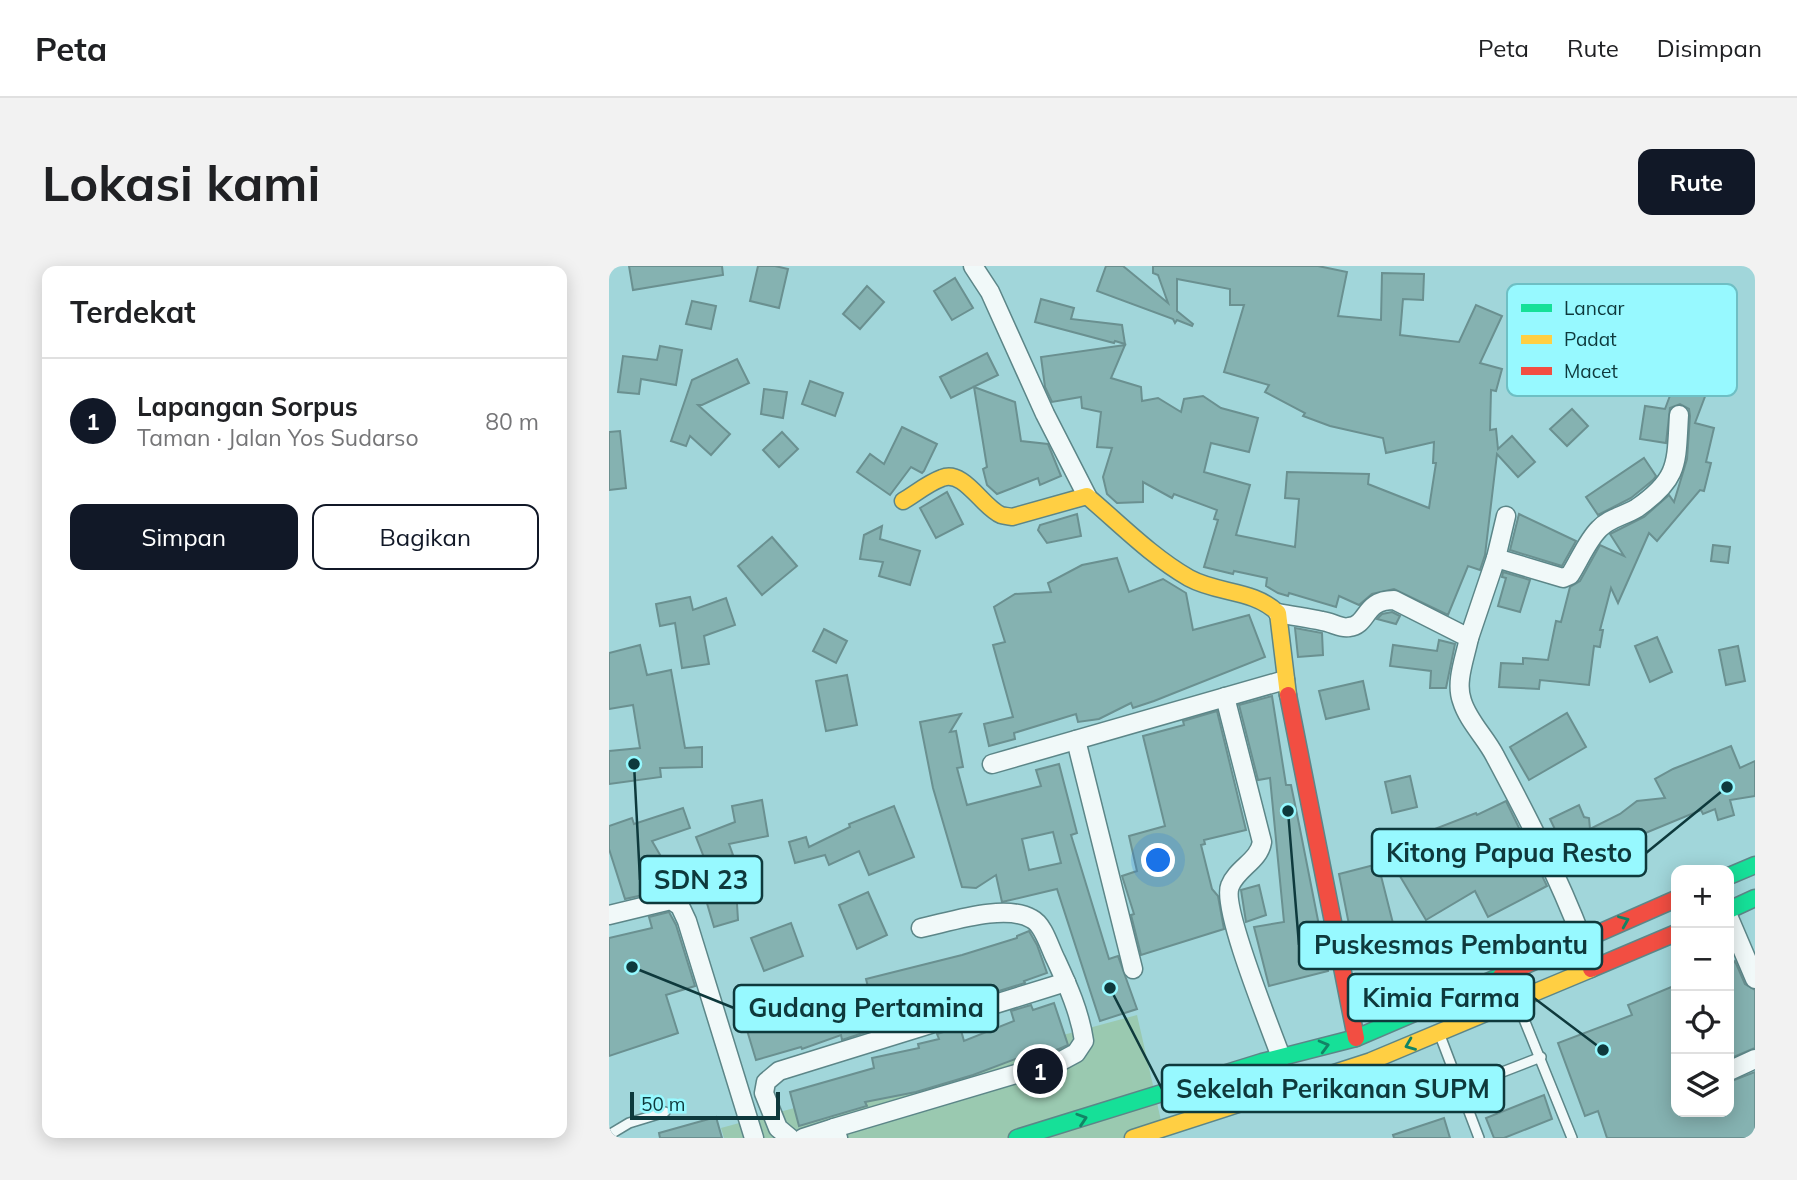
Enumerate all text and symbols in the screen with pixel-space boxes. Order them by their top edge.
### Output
text: Peta [35,28,107,69]
text: Peta [1478,33,1529,63]
text: Rute [1567,33,1619,63]
text: Disimpan [1657,33,1762,63]
button: Rute [1638,149,1755,215]
text: Lokasi kami [42,152,320,213]
legend [1507,284,1737,396]
text: Terdekat [70,293,196,331]
text: Lancar [1564,296,1625,320]
text: Padat [1564,327,1617,351]
text: Macet [1564,359,1618,383]
text: Lapangan Sorpus [137,390,358,423]
text: 1 [86,407,100,436]
text: 80 m [485,407,539,436]
text: Taman · Jalan Yos Sudarso [137,423,419,452]
button: Simpan [70,504,298,570]
button: Bagikan [312,504,539,570]
callout: Kitong Papua Resto [1372,829,1646,876]
text: Kitong Papua Resto [1386,836,1632,869]
your location [1141,843,1175,877]
callout: SDN 23 [640,856,762,903]
text: SDN 23 [654,863,748,896]
map controls [1671,865,1734,1117]
button: + [1671,865,1734,928]
one-way arrow [1616,915,1629,929]
callout: Puskesmas Pembantu [1299,922,1602,969]
text: Puskesmas Pembantu [1314,928,1588,961]
button: − [1671,928,1734,991]
callout: Kimia Farma [1348,974,1534,1021]
text: Kimia Farma [1362,981,1520,1014]
callout: Gudang Pertamina [734,985,998,1032]
text: Gudang Pertamina [748,991,984,1024]
button: locate [1671,991,1734,1054]
one-way arrow [1405,1036,1417,1050]
one-way arrow [1318,1040,1330,1054]
pin: 1 [1017,1045,1063,1097]
button: layers [1671,1054,1734,1117]
callout: Sekelah Perikanan SUPM [1162,1065,1504,1112]
text: Sekelah Perikanan SUPM [1176,1072,1490,1105]
scale bar [630,1089,781,1121]
text: 50 m [641,1092,685,1116]
one-way arrow [1076,1113,1088,1127]

